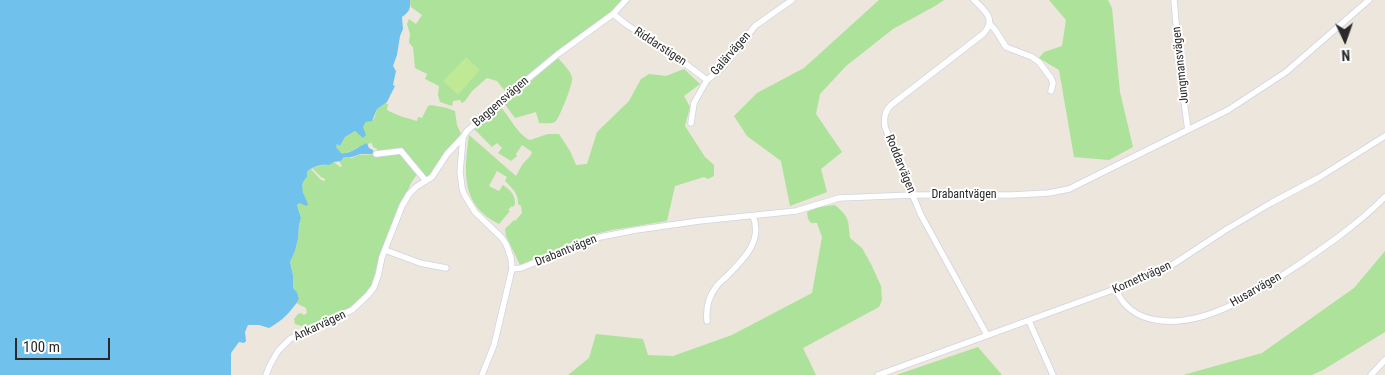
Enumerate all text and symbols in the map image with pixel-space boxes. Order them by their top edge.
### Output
north arrow [1320,15,1370,65]
street label: Riddarstigen [631,25,689,69]
street label: Jungmansvägen [1170,26,1192,104]
street label: Galärvägen [708,29,754,79]
text: N [1341,47,1350,63]
street label: Baggensvägen [470,74,532,130]
street label: Roddarvägen [882,133,918,195]
street label: Drabantvägen [931,188,997,202]
street label: Drabantvägen [533,232,599,270]
street label: Kornettvägen [1110,259,1174,297]
street label: Husarvägen [1228,270,1284,310]
street label: Ankarvägen [292,308,348,344]
scale bar [18,328,112,360]
text: 100 m [23,338,60,356]

